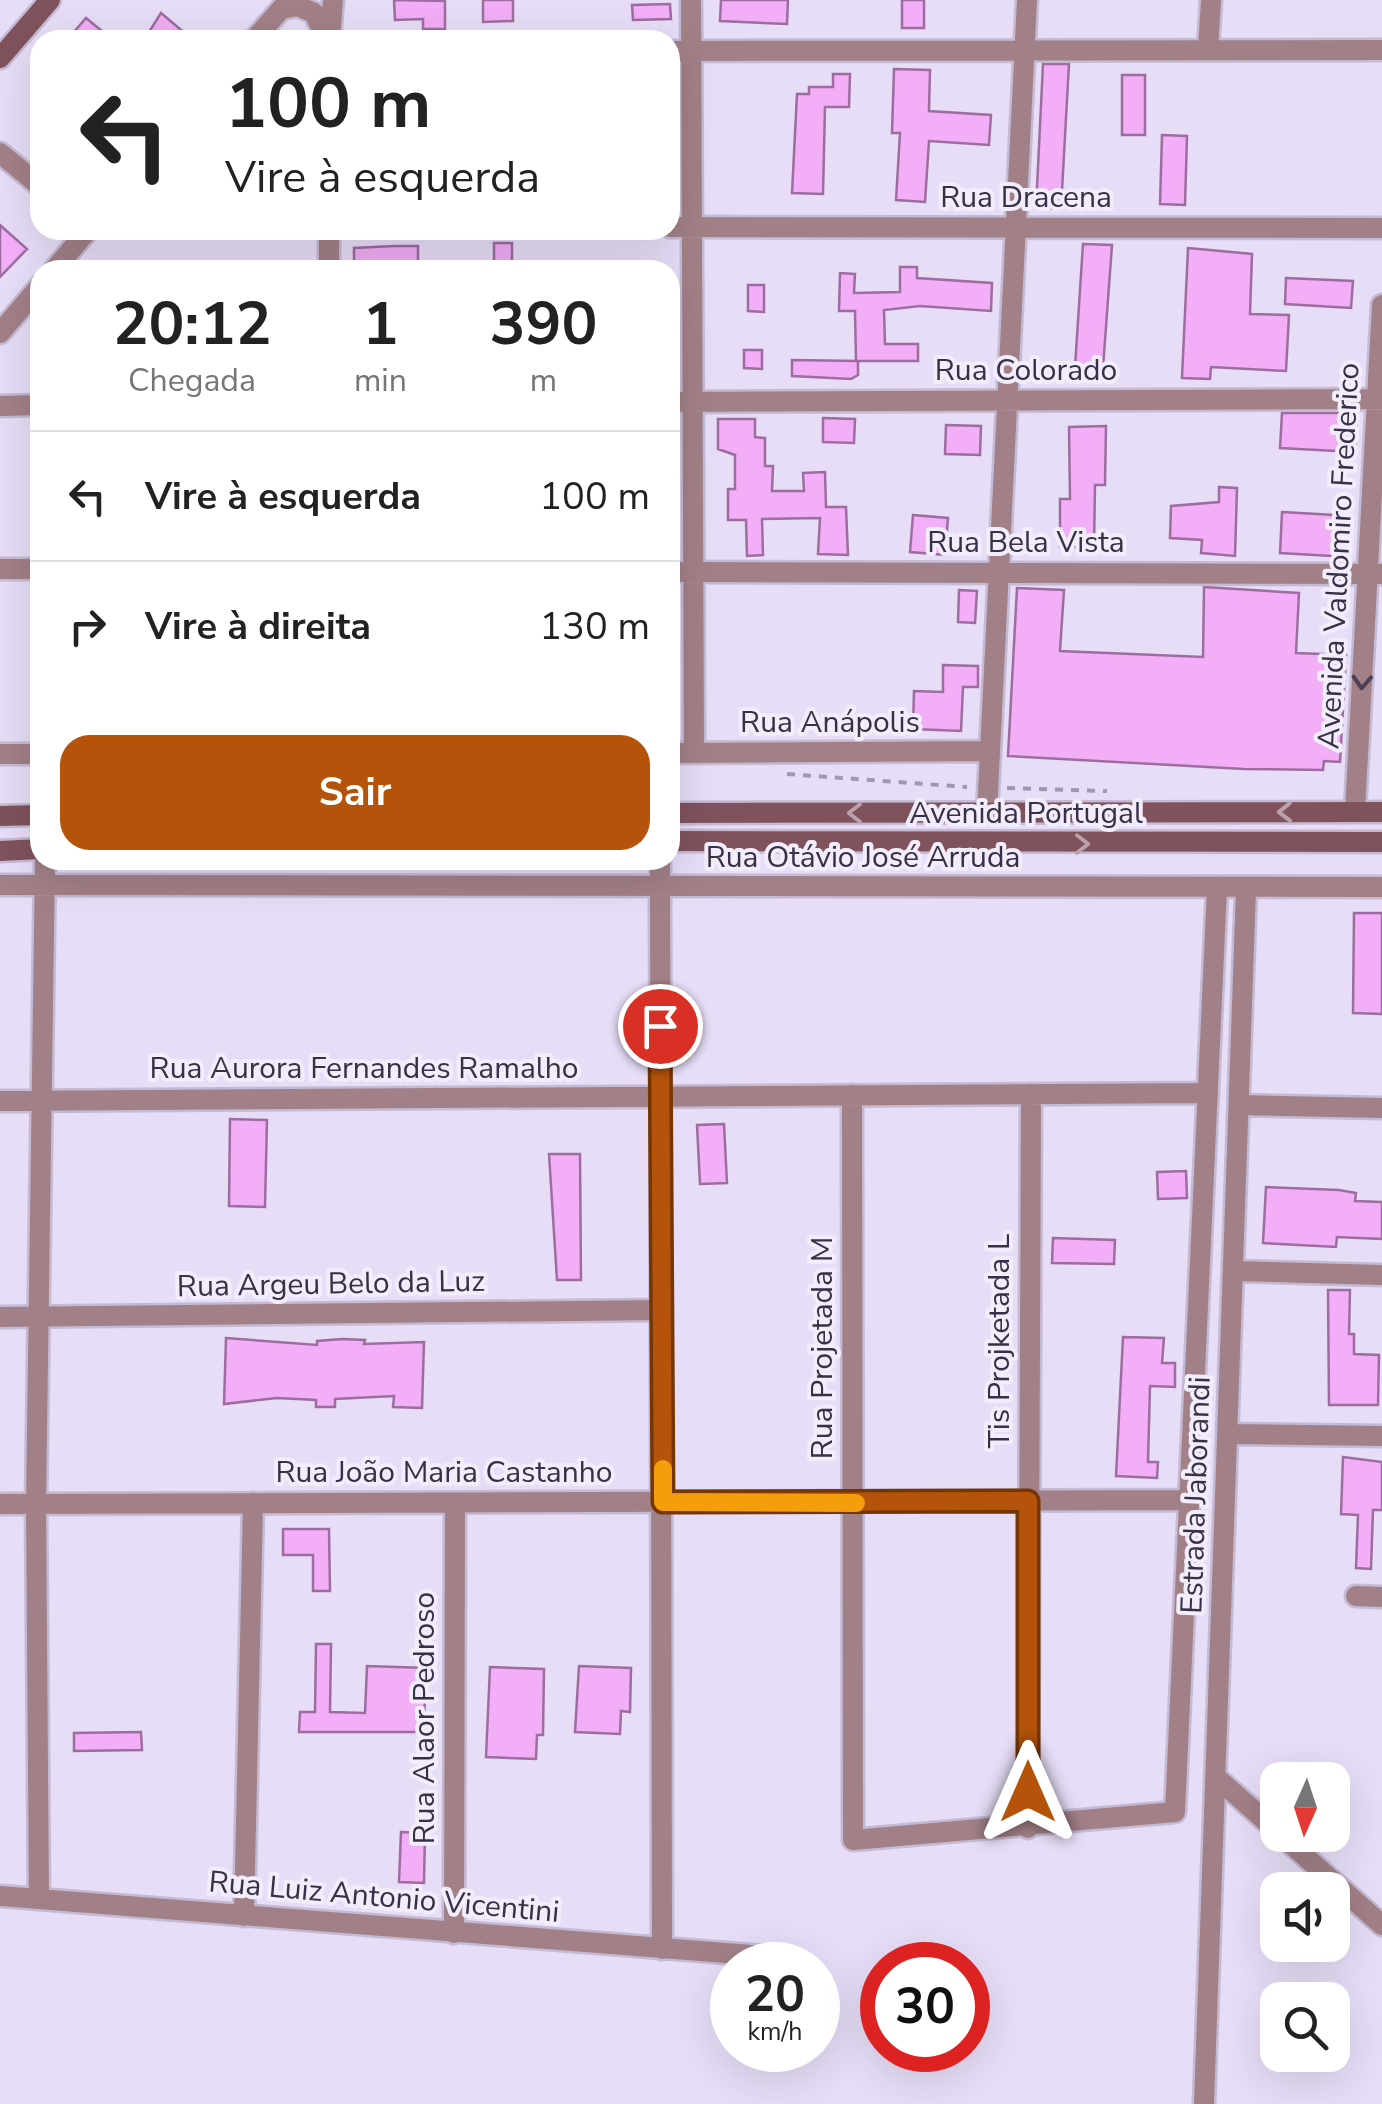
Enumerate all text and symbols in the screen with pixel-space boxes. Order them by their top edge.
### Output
text: 100 m [225,56,431,152]
icon: left [60,70,190,200]
text: Vire à esquerda [225,147,540,208]
street label: Rua Dracena [940,177,1112,218]
text: 20:12 [113,283,271,365]
text: 1 [362,283,398,365]
text: 390 [489,283,597,365]
street label: Rua Colorado [935,350,1117,391]
text: Chegada [128,359,256,402]
text: min [354,359,407,402]
text: m [530,359,557,402]
street label: Avenida Valdomiro Frederico [1308,362,1370,750]
icon: left [60,469,115,524]
text: Vire à esquerda [145,471,421,522]
text: 100 m [539,471,650,522]
street label: Rua Bela Vista [927,522,1125,563]
icon: right [60,599,115,654]
text: Vire à direita [145,601,371,652]
text: 130 m [539,601,650,652]
one-way arrow [1352,674,1373,690]
street label: Rua Anápolis [740,702,920,743]
button: Sair [60,735,650,850]
street label: Avenida Portugal [909,793,1143,834]
one-way arrow [1276,801,1292,823]
one-way arrow [846,802,862,824]
one-way arrow [1076,833,1091,855]
street label: Rua Otávio José Arruda [706,837,1020,878]
pin [618,984,703,1069]
icon: arrive [633,999,688,1054]
street label: Rua Aurora Fernandes Ramalho [150,1048,578,1089]
street label: Tis Projketada L [979,1234,1020,1448]
street label: Rua Projetada M [802,1237,843,1459]
street label: Rua Argeu Belo da Luz [177,1261,486,1307]
street label: Estrada Jaborandi [1171,1376,1221,1614]
street label: Rua João Maria Castanho [275,1452,613,1493]
street label: Rua Alaor Pedroso [404,1592,445,1844]
position arrow [976,1740,1080,1844]
north arrow [1260,1762,1350,1852]
map controls [1260,1762,1350,2072]
street label: Rua Luiz Antonio Vicentini [207,1861,561,1933]
button: sound [1260,1872,1350,1962]
speed limit sign: 30 [860,1942,990,2072]
text: 20 [745,1960,805,2029]
button: search [1260,1982,1350,2072]
text: km/h [747,2015,803,2049]

